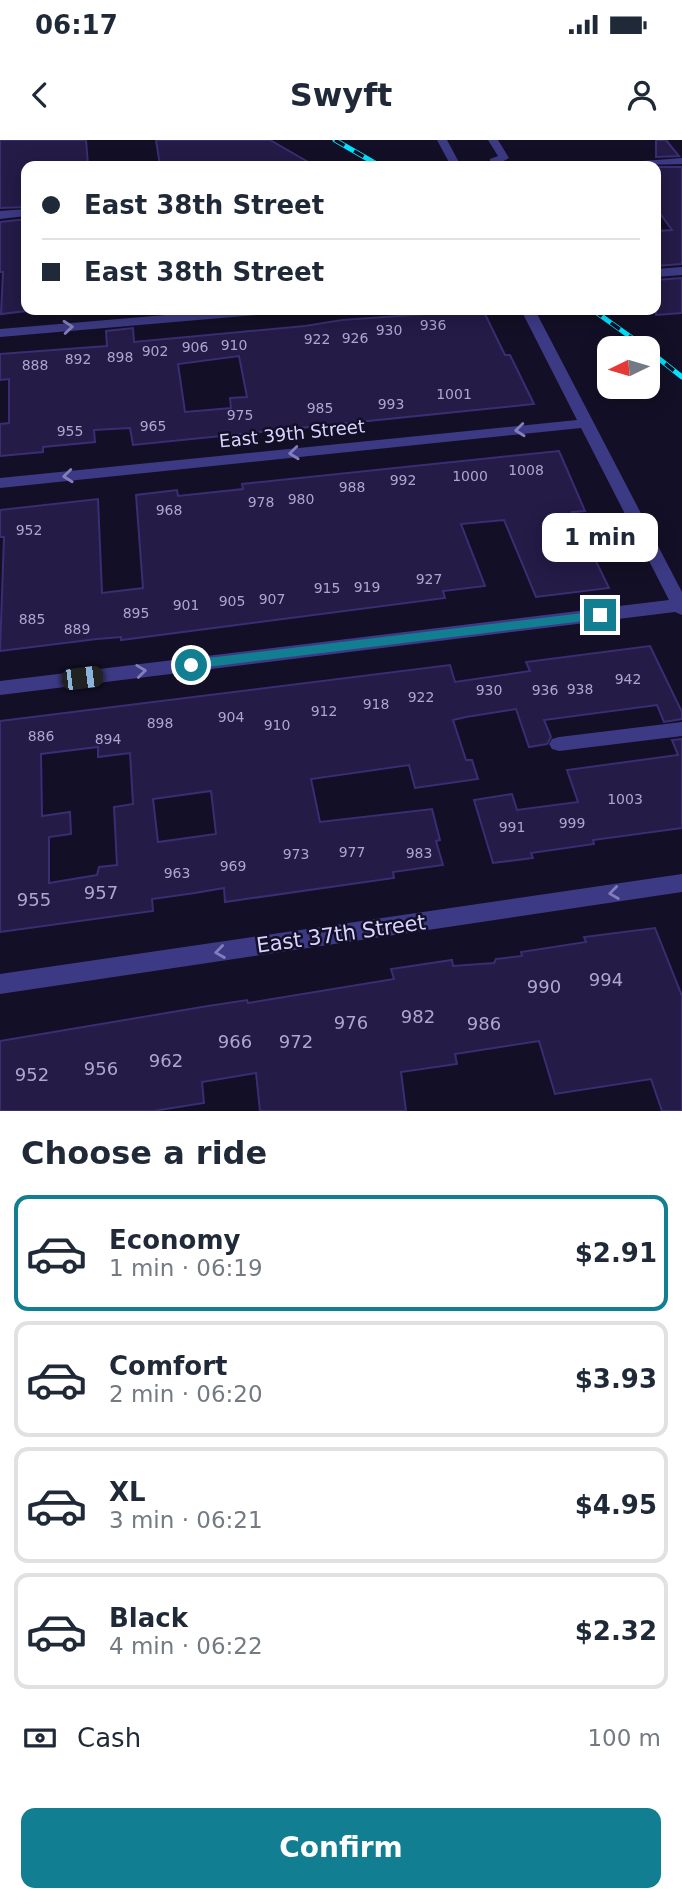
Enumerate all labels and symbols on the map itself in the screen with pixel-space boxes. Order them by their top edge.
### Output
house number: 936 [420,317,446,333]
one-way arrow [63,320,74,335]
house number: 930 [376,322,402,338]
house number: 926 [342,330,368,346]
house number: 922 [304,331,330,347]
north arrow [597,336,660,399]
house number: 910 [221,337,247,353]
house number: 906 [182,339,208,355]
house number: 902 [142,343,168,359]
house number: 898 [107,349,133,365]
house number: 892 [65,351,91,367]
house number: 888 [22,357,48,373]
house number: 1001 [436,386,472,402]
house number: 993 [378,396,404,412]
house number: 985 [307,400,333,416]
house number: 975 [227,407,253,423]
street label: East 39th Street [218,415,366,452]
house number: 965 [140,418,166,434]
one-way arrow [514,422,526,437]
house number: 955 [57,423,83,439]
one-way arrow [288,445,300,460]
house number: 1008 [508,462,544,478]
one-way arrow [62,468,73,483]
house number: 1000 [452,468,488,484]
house number: 992 [390,472,416,488]
house number: 988 [339,479,365,495]
house number: 980 [288,491,314,507]
house number: 978 [248,494,274,510]
house number: 968 [156,502,182,518]
callout: 1 min [542,514,658,562]
house number: 952 [16,522,42,538]
house number: 927 [416,571,442,587]
house number: 919 [354,579,380,595]
house number: 915 [314,580,340,596]
house number: 907 [259,591,285,607]
house number: 905 [219,593,245,609]
house number: 901 [173,597,199,613]
route end [584,599,616,631]
house number: 895 [123,605,149,621]
house number: 885 [19,611,45,627]
house number: 889 [64,621,90,637]
route start [175,649,207,681]
one-way arrow [135,663,147,678]
car [60,665,105,691]
house number: 942 [615,671,641,687]
house number: 938 [567,681,593,697]
house number: 930 [476,682,502,698]
house number: 936 [532,682,558,698]
house number: 922 [408,689,434,705]
house number: 918 [363,696,389,712]
house number: 912 [311,703,337,719]
house number: 904 [218,709,244,725]
house number: 898 [147,715,173,731]
house number: 910 [264,717,290,733]
house number: 886 [28,728,54,744]
house number: 894 [95,731,121,747]
house number: 1003 [607,791,643,807]
house number: 999 [559,815,585,831]
house number: 991 [499,819,525,835]
house number: 977 [339,844,365,860]
house number: 983 [406,845,432,861]
house number: 973 [283,846,309,862]
house number: 969 [220,858,246,874]
house number: 963 [164,865,190,881]
house number: 957 [84,882,118,903]
one-way arrow [609,885,620,900]
house number: 955 [17,889,51,910]
street label: East 37th Street [255,910,427,958]
one-way arrow [214,944,226,959]
house number: 994 [589,969,623,990]
house number: 990 [527,976,561,997]
house number: 982 [401,1006,435,1027]
house number: 976 [334,1012,368,1033]
house number: 986 [467,1013,501,1034]
house number: 966 [218,1031,252,1052]
house number: 972 [279,1031,313,1052]
house number: 962 [149,1050,183,1071]
house number: 956 [84,1058,118,1079]
house number: 952 [15,1064,49,1085]

